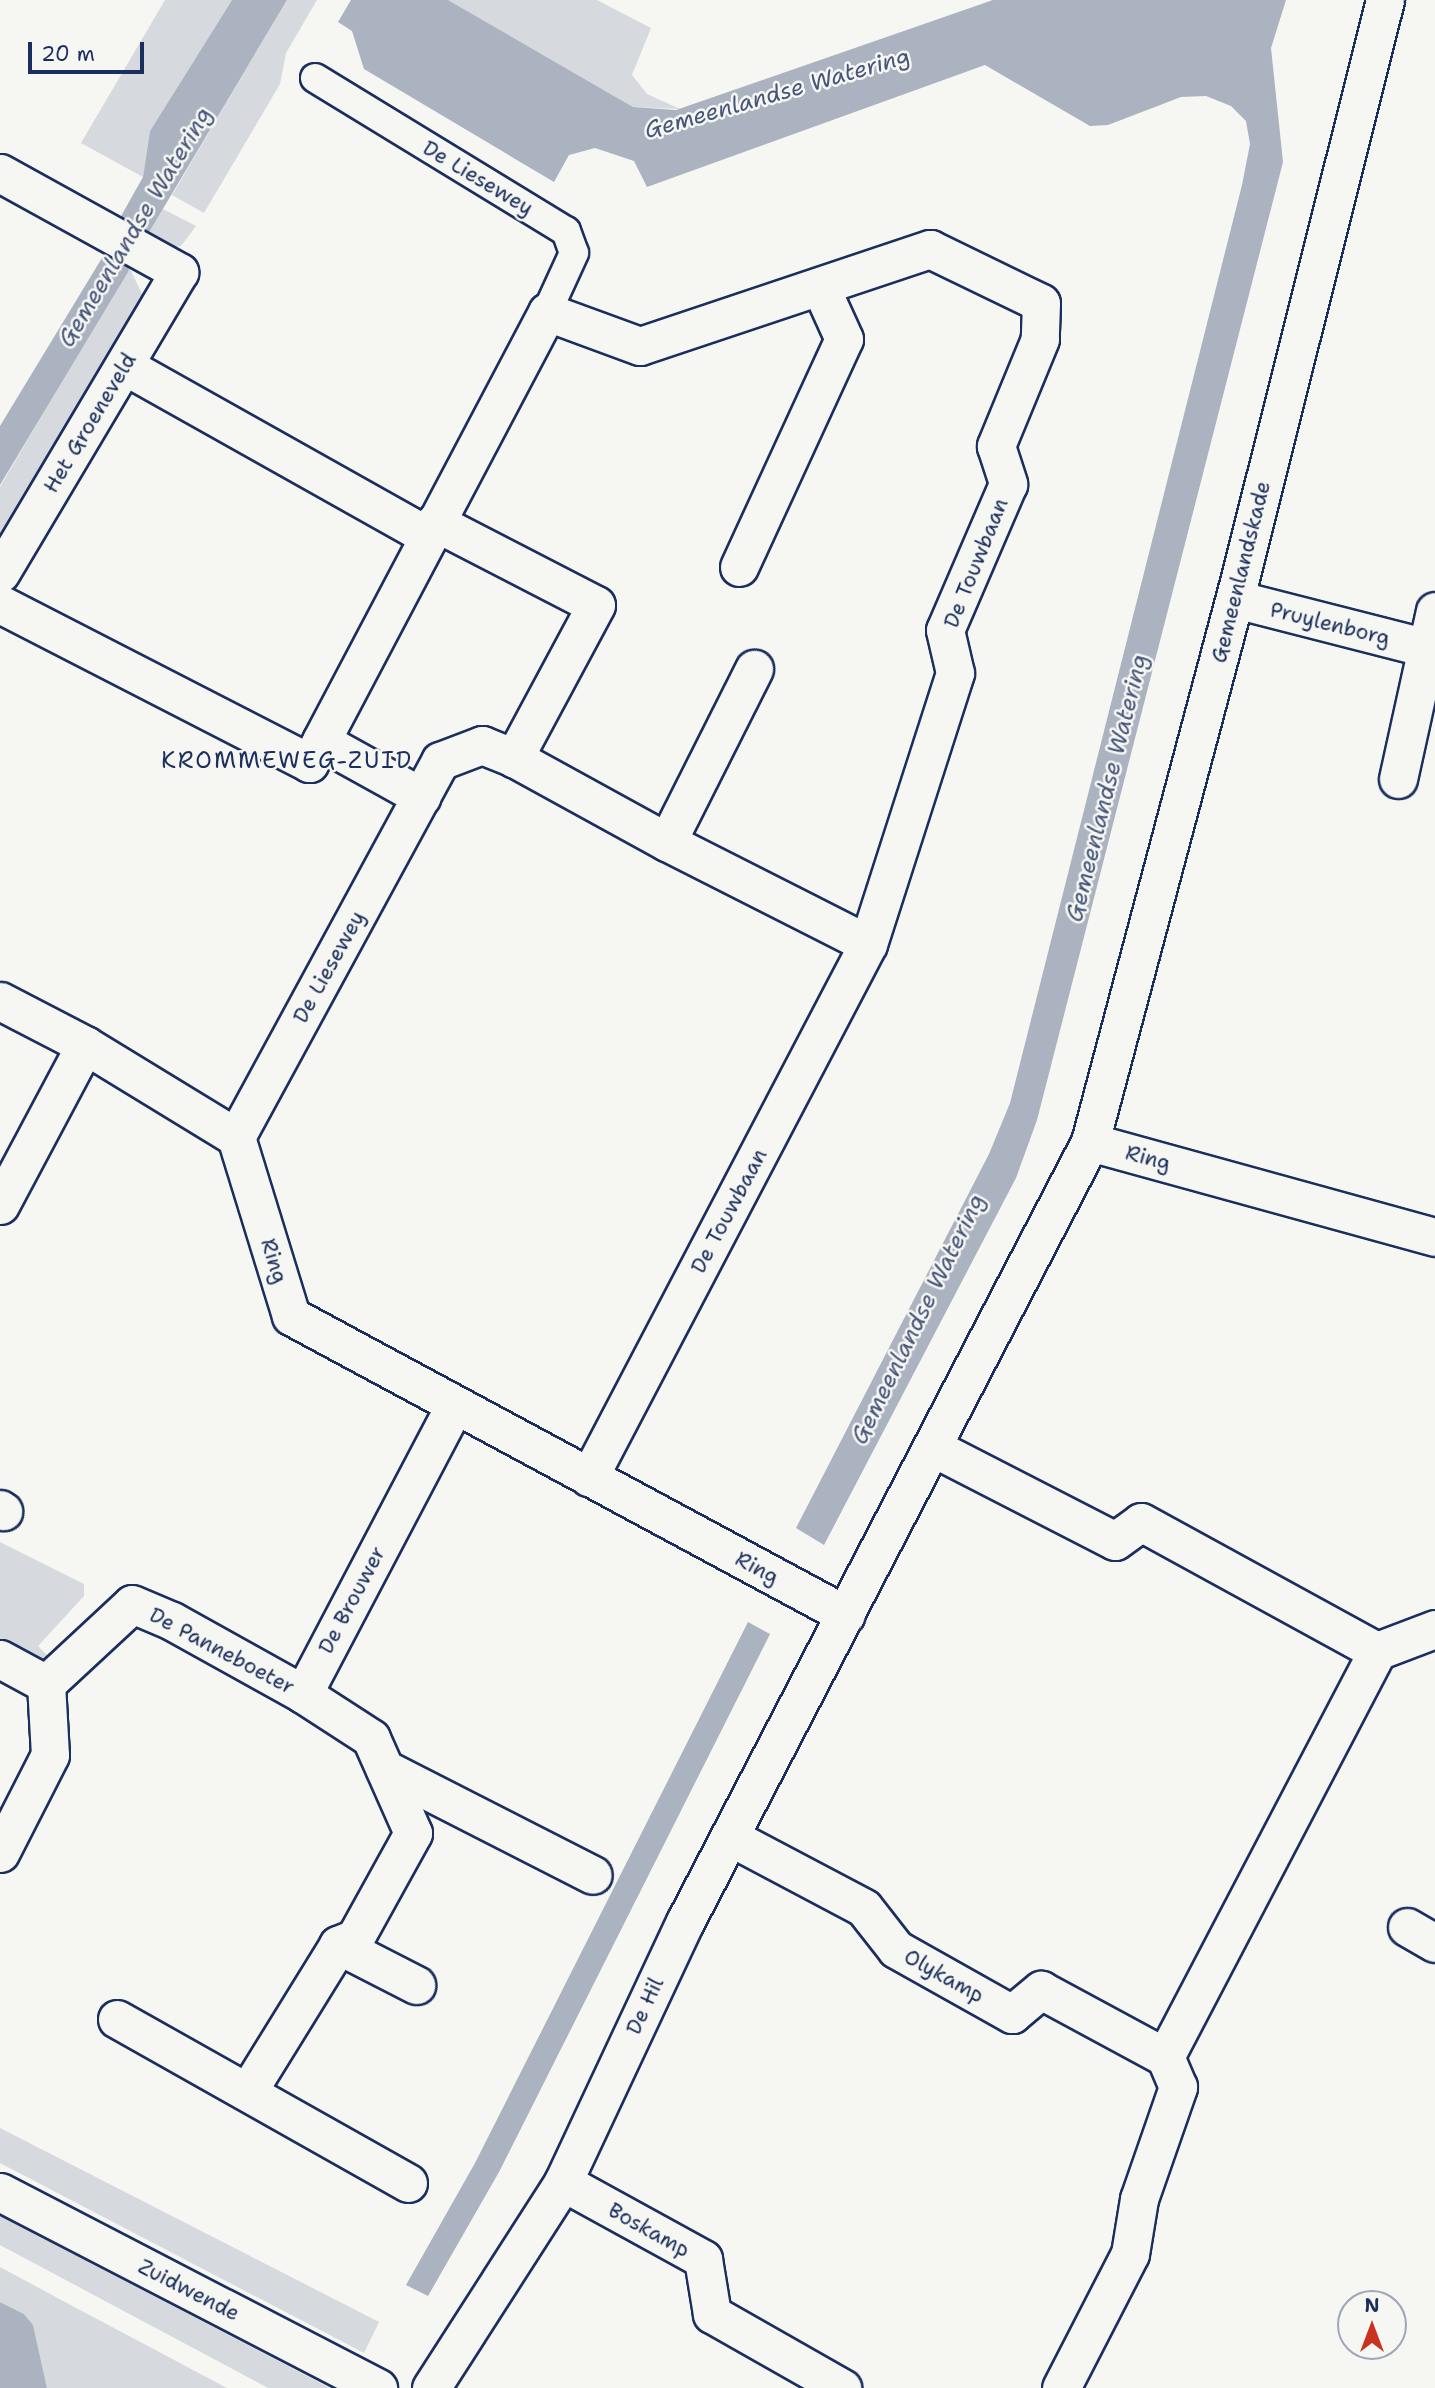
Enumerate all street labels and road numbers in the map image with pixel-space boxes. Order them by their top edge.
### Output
street label: De Liesewey [418,135,538,221]
street label: Het Groeneveld [38,349,142,497]
street label: Gemeenlandskade [1206,478,1276,666]
street label: De Touwbaan [939,495,1013,631]
street label: Pruylenborg [1267,597,1393,651]
street label: De Liesewey [288,907,370,1027]
street label: Ring [1123,1140,1173,1176]
street label: De Touwbaan [686,1144,772,1278]
street label: Ring [255,1236,293,1286]
street label: De Brouwer [313,1542,391,1658]
street label: Ring [731,1546,783,1590]
street label: De Panneboeter [145,1602,299,1700]
street label: Olykamp [900,1944,988,2008]
street label: De Hil [621,1974,669,2038]
street label: Boskamp [604,2197,694,2263]
street label: Zuidwende [134,2254,244,2326]

